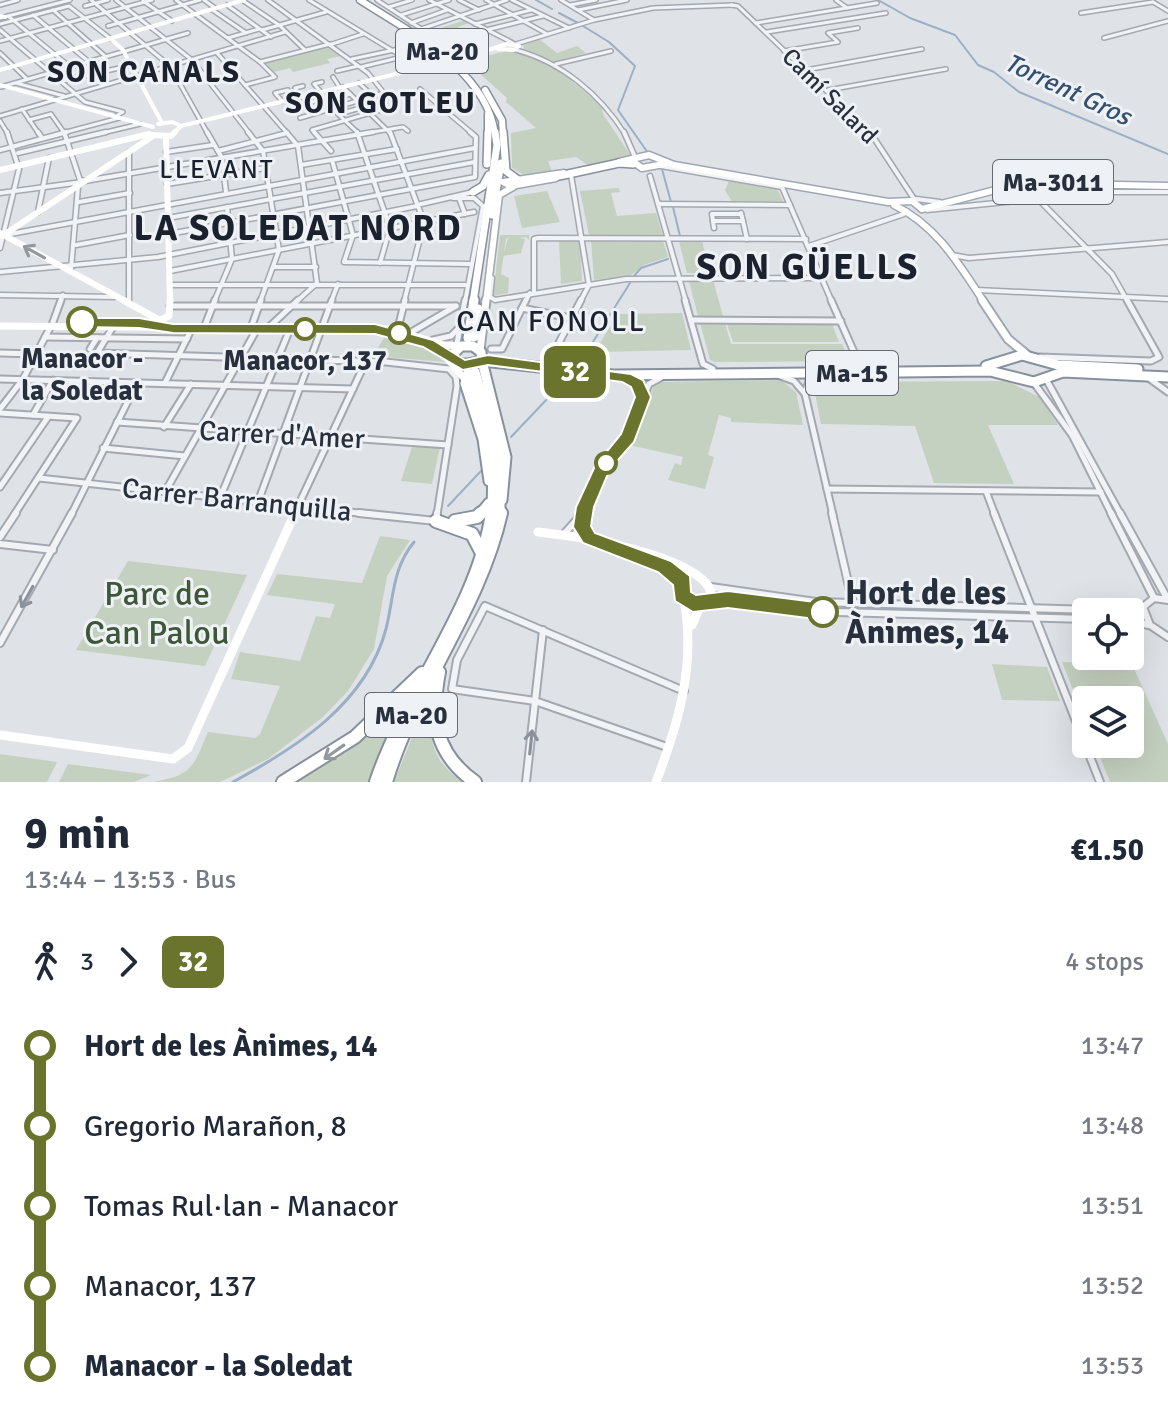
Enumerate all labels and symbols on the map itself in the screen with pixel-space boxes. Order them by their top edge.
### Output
road number: Ma-20 [396,29,488,73]
street label: Camí Salard [776,42,884,150]
water label: Torrent Gros [999,47,1138,134]
district label: SON CANALS [47,54,241,91]
district label: SON GOTLEU [285,85,477,122]
district label: LLEVANT [159,154,275,186]
road number: Ma-3011 [993,160,1113,204]
district label: LA SOLEDAT NORD [134,206,462,251]
one-way arrow [23,244,46,260]
district label: SON GÜELLS [697,245,919,290]
district label: CAN FONOLL [456,303,646,340]
marker: Manacor - la Soledat [67,307,97,337]
marker: Manacor, 137 [294,318,316,340]
unlabelled marker [388,322,410,344]
place label: Manacor - la Soledat [21,342,143,408]
place label: Manacor, 137 [223,344,387,378]
line badge: 32 [539,346,611,398]
road number: Ma-15 [806,351,898,395]
street label: Carrer d'Amer [198,414,366,456]
unlabelled marker [595,452,617,474]
street label: Carrer Barranquilla [121,471,353,529]
place label: Hort de les Ànimes, 14 [845,572,1009,653]
park label: Parc de Can Palou [84,573,230,654]
one-way arrow [19,584,35,608]
marker: Hort de les Ànimes, 14 [808,597,838,627]
road number: Ma-20 [365,693,457,737]
one-way arrow [523,729,538,756]
one-way arrow [323,744,345,760]

